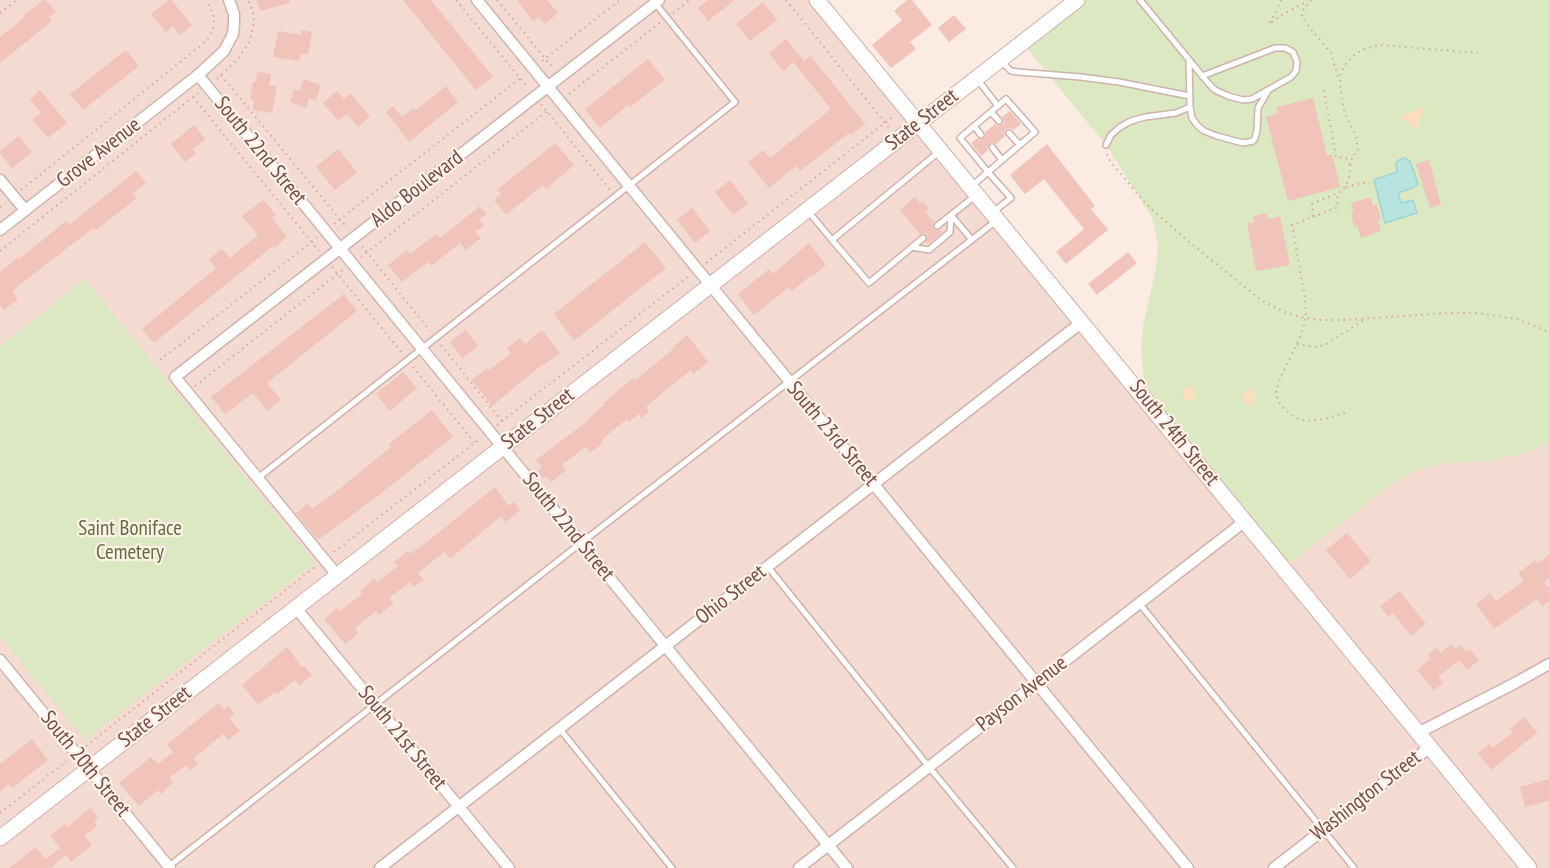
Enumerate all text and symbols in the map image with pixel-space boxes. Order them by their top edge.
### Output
street label: State Street [881,84,963,156]
street label: South 22nd Street [209,92,311,210]
street label: Grove Avenue [52,112,146,194]
street label: Aldo Boulevard [366,145,468,233]
street label: South 24th Street [1124,375,1224,491]
street label: South 23rd Street [781,377,883,491]
street label: State Street [497,383,579,455]
street label: South 22nd Street [517,468,619,586]
park label: Saint Boniface Cemetery [78,516,182,566]
street label: Ohio Street [691,560,771,630]
street label: Payson Avenue [972,651,1072,737]
street label: State Street [114,681,196,753]
street label: South 21st Street [352,681,452,795]
street label: South 20th Street [35,706,135,822]
street label: Washington Street [1306,745,1426,847]

